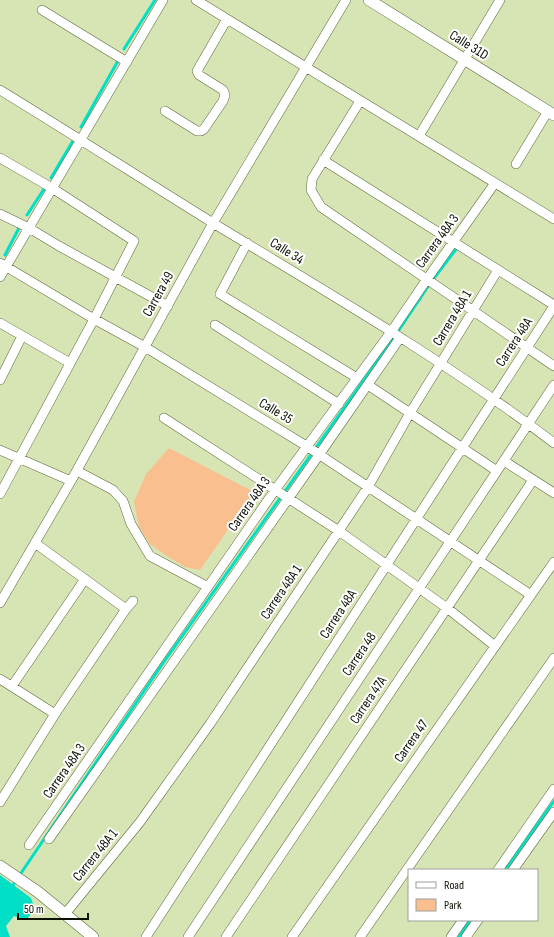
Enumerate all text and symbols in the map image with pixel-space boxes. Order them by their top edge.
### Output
street label: Calle 31D [446,26,492,64]
street label: Carrera 48A 3 [412,210,462,271]
street label: Calle 34 [267,234,307,268]
street label: Carrera 49 [139,269,177,319]
street label: Carrera 48A 1 [429,287,475,349]
street label: Carrera 48A [492,314,537,370]
street label: Calle 35 [256,394,296,428]
street label: Carrera 48A 3 [224,473,274,535]
street label: Carrera 48A 1 [257,561,305,622]
street label: Carrera 48A [316,586,361,642]
street label: Carrera 48 [338,629,380,679]
street label: Carrera 47A [346,672,391,727]
street label: Carrera 47 [390,716,432,766]
street label: Carrera 48A 3 [39,740,89,802]
street label: Carrera 48A 1 [69,826,121,884]
legend [408,869,538,921]
text: Road [444,878,464,893]
scale bar [18,895,88,921]
text: Park [444,898,462,913]
text: 50 m [24,902,44,917]

